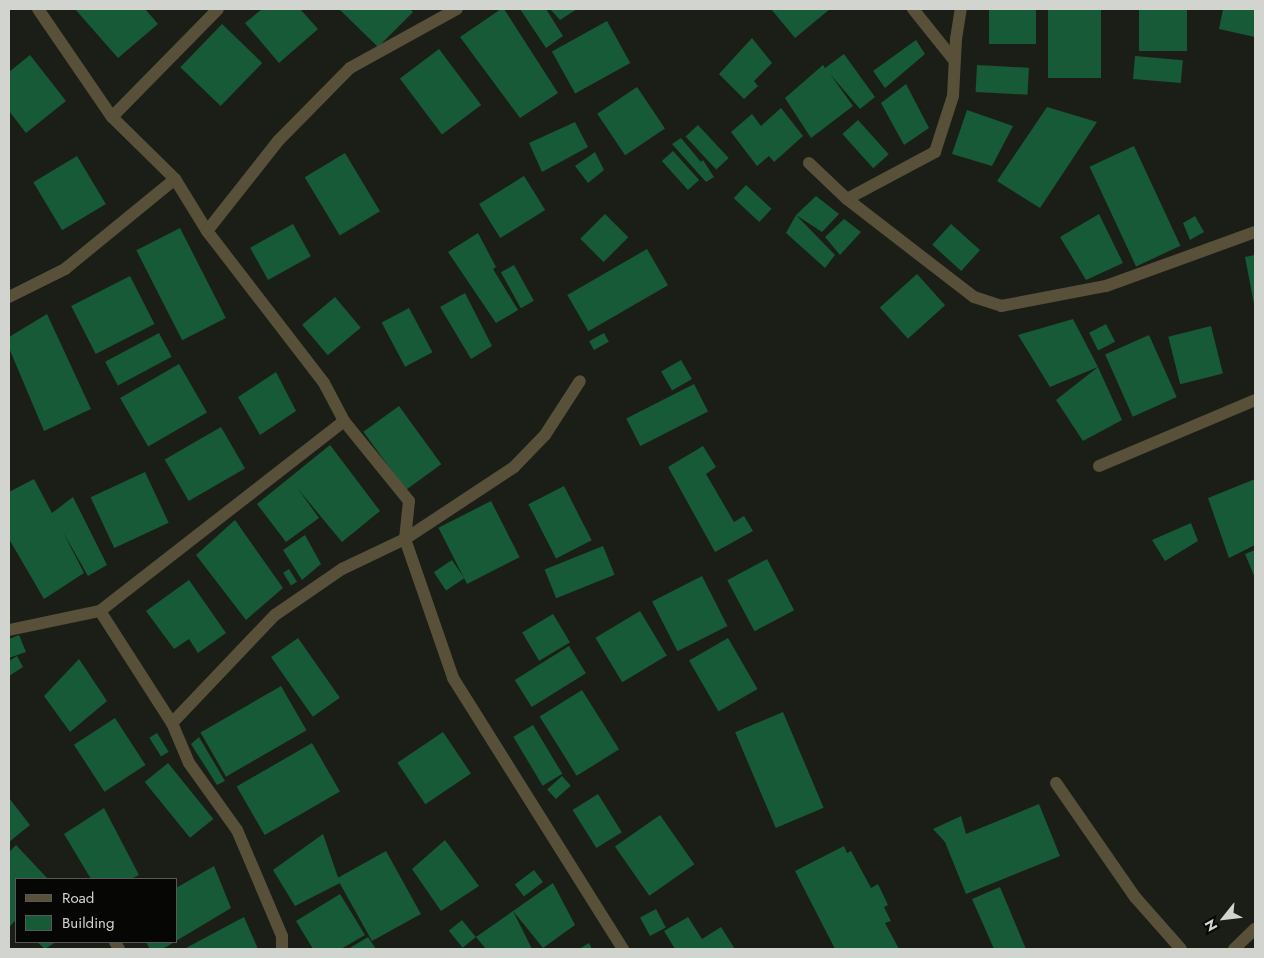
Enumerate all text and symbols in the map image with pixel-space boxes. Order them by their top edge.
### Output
legend [15,878,178,943]
text: Road [62,887,94,909]
north arrow [1199,893,1249,943]
text: Building [62,912,114,934]
text: N [1199,916,1222,935]

